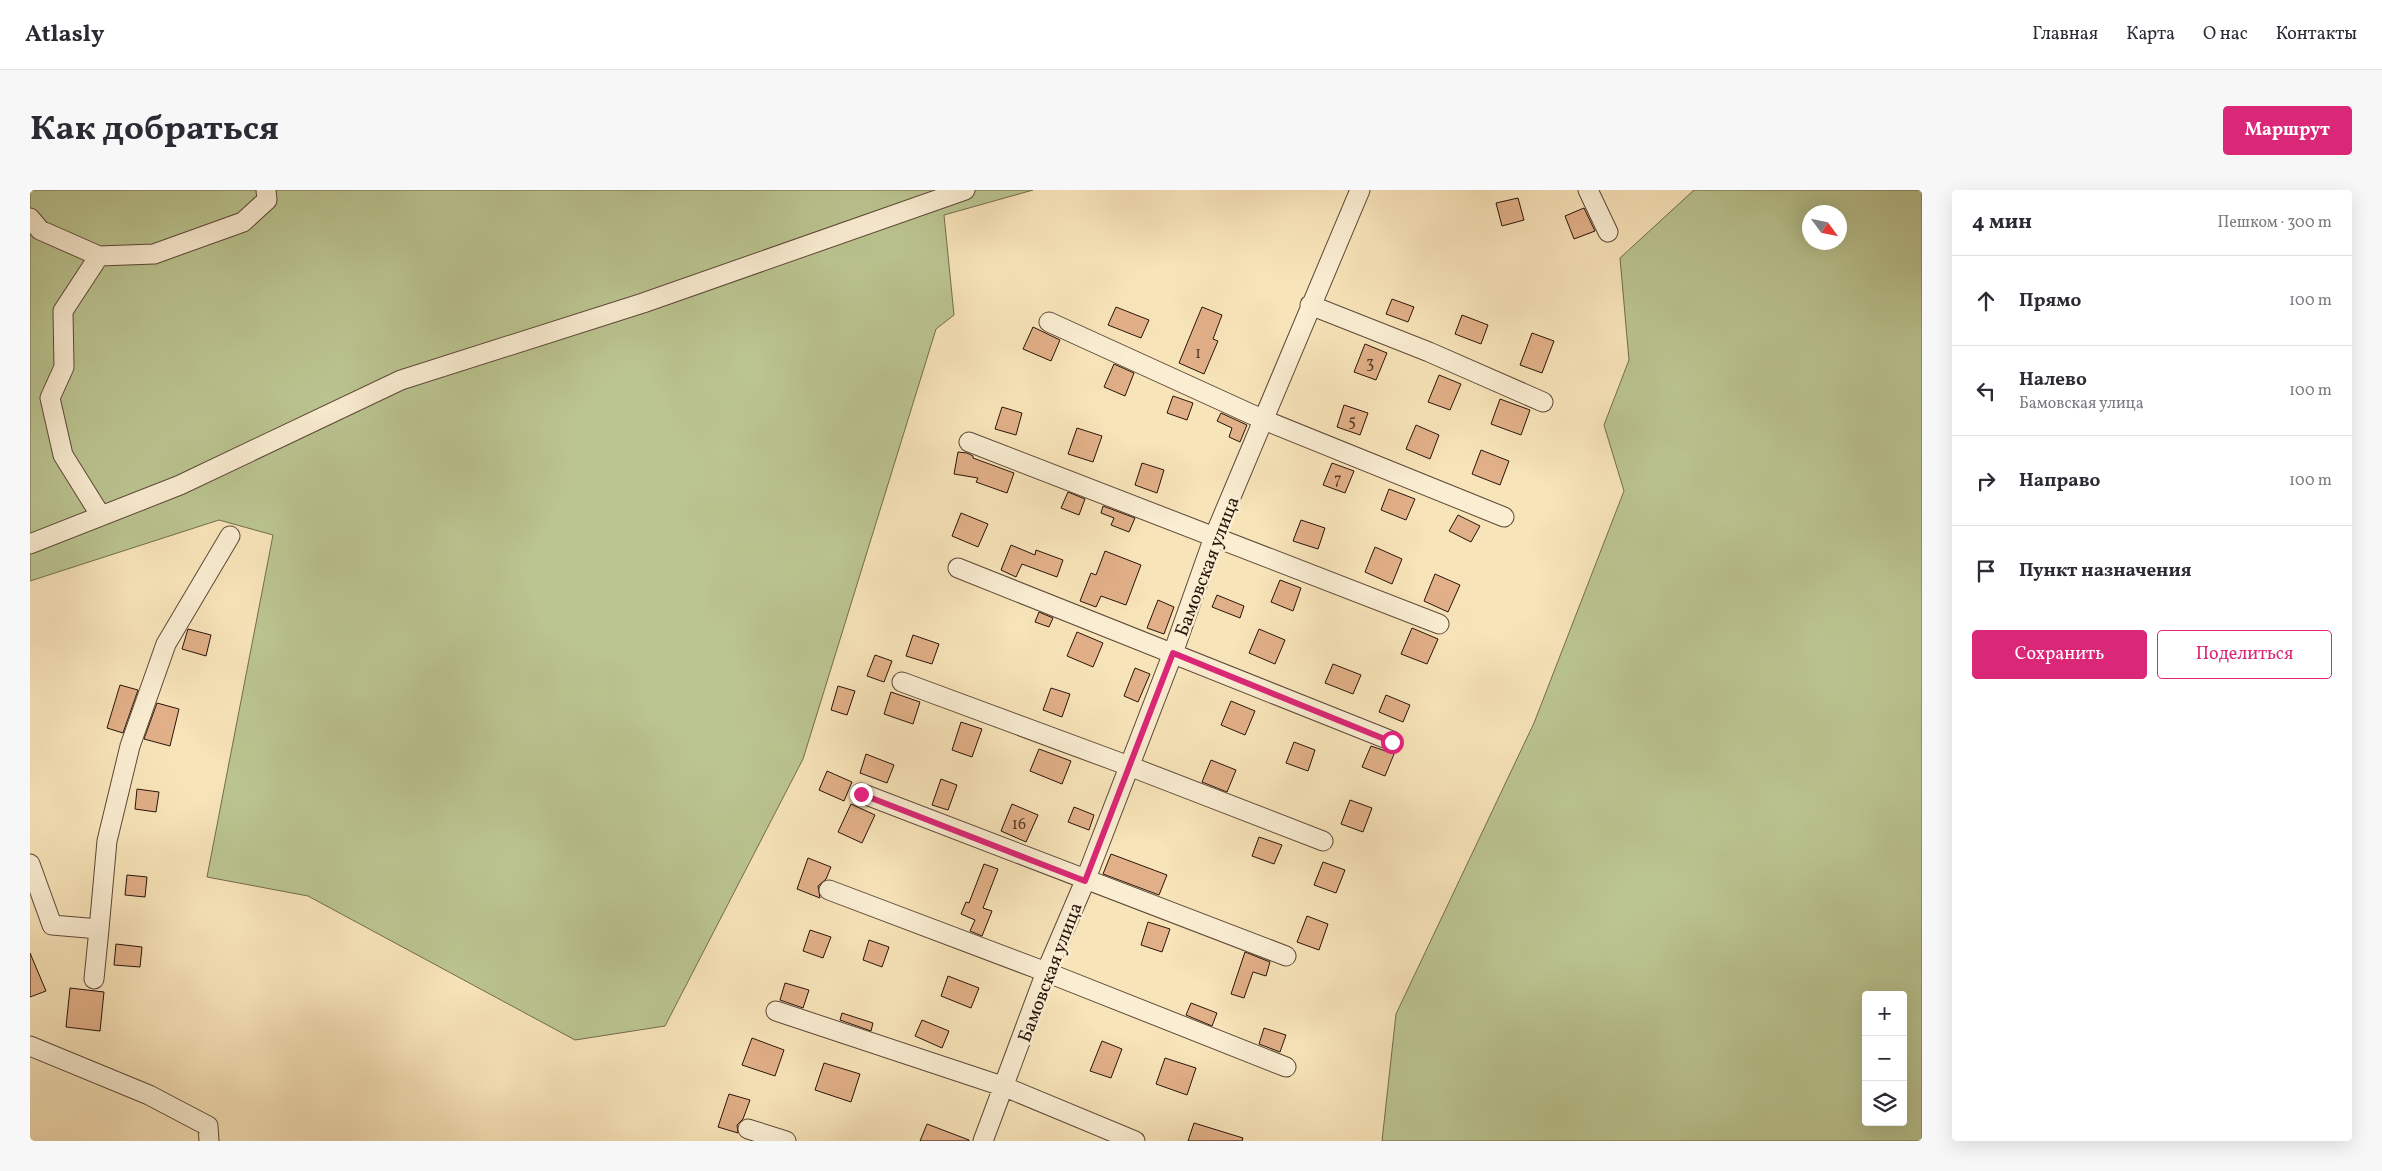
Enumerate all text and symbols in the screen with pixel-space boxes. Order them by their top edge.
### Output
text: Atlasly [25,18,104,52]
text: Главная [2032,22,2098,47]
text: Карта [2126,22,2175,47]
text: О нас [2203,22,2248,47]
text: Контакты [2276,22,2357,47]
text: Как добраться [30,106,279,154]
button: Маршрут [2223,106,2352,155]
north arrow [1802,205,1847,250]
text: 4 мин [1972,208,2032,237]
text: Пешком · 300 m [2217,212,2332,234]
icon: ahead [1972,287,2000,315]
text: Прямо [2019,288,2081,314]
text: 100 m [2289,290,2332,312]
house number: 1 [1195,343,1201,365]
house number: 3 [1366,353,1374,375]
text: Налево [2019,367,2087,393]
icon: left [1972,377,2000,405]
text: 100 m [2289,380,2332,402]
text: Бамовская улица [2019,393,2144,415]
house number: 5 [1348,411,1356,433]
icon: right [1972,467,2000,495]
text: Направо [2019,468,2101,494]
house number: 7 [1334,469,1342,491]
text: 100 m [2289,470,2332,492]
street label: Бамовская улица [1169,493,1247,640]
icon: arrive [1972,557,2000,585]
text: Пункт назначения [2019,558,2192,584]
button: Сохранить [1972,630,2147,679]
button: Поделиться [2157,630,2332,679]
route start [1381,731,1404,754]
route end [850,783,873,806]
house number: 16 [1012,814,1026,836]
street label: Бамовская улица [1012,899,1090,1046]
map controls [1862,991,1907,1126]
button: + [1862,991,1907,1036]
button: − [1862,1036,1907,1081]
button: layers [1862,1081,1907,1126]

